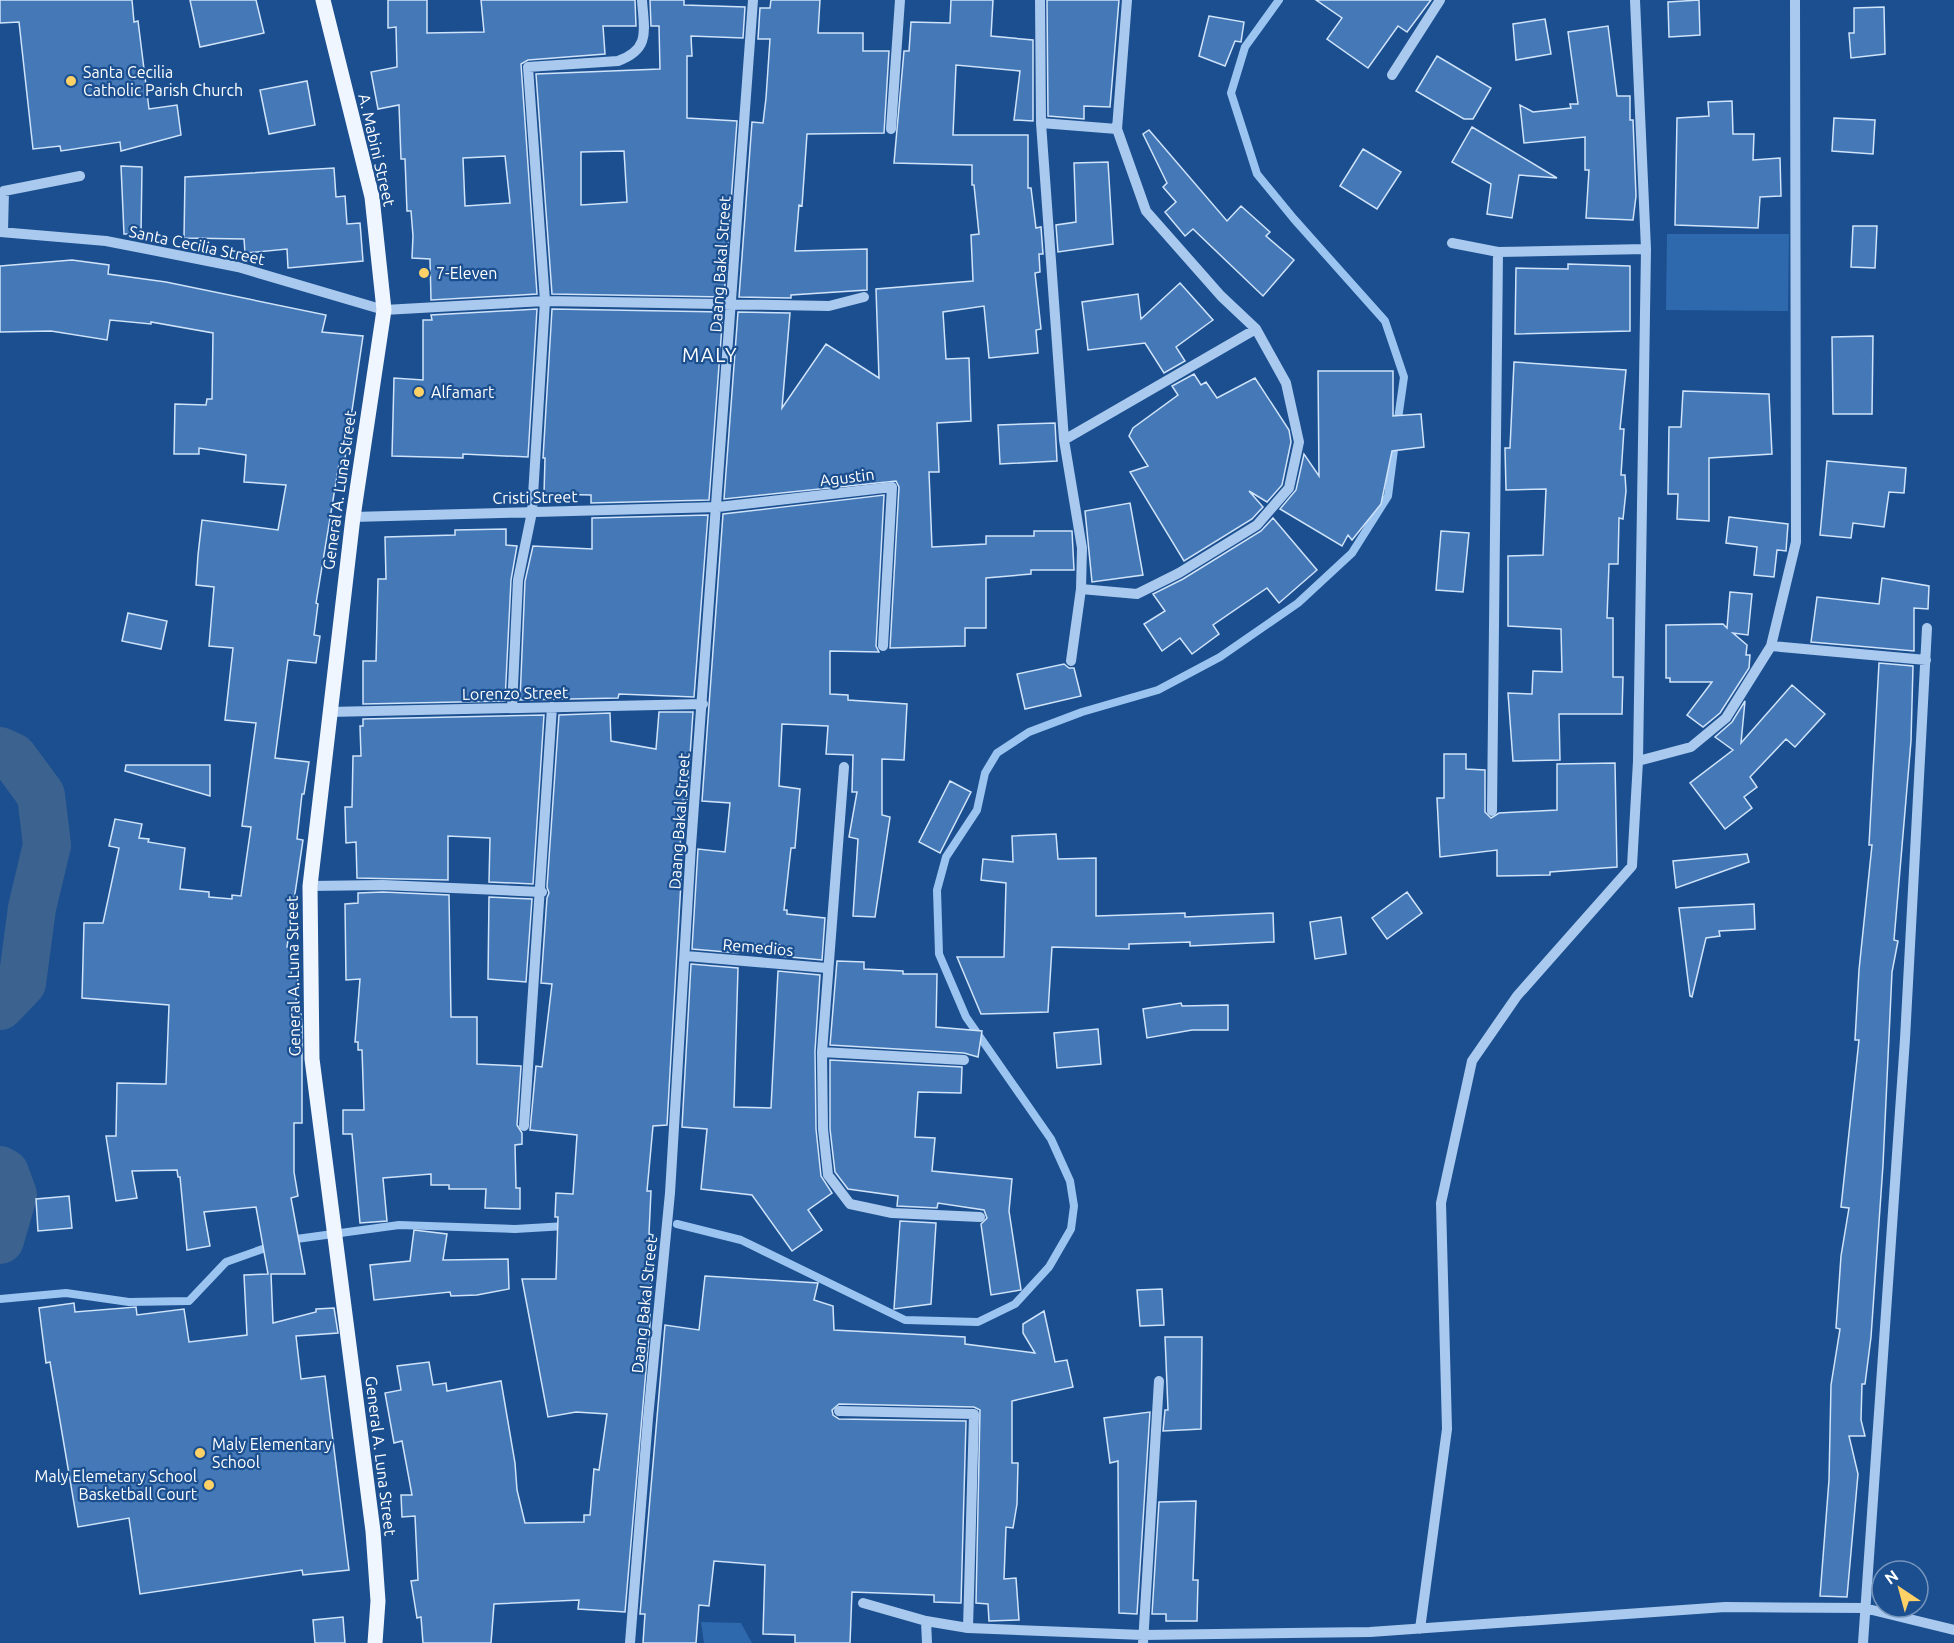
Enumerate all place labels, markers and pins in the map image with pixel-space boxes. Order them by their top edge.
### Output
place label: Santa Cecilia Catholic Parish Church [83,63,243,99]
marker: Santa Cecilia Catholic Parish Church [64,74,78,88]
place label: 7-Eleven [436,264,497,282]
marker: 7-Eleven [417,266,431,280]
place label: Alfamart [431,383,495,401]
marker: Alfamart [412,385,426,399]
place label: Maly Elementary School [212,1435,332,1471]
marker: Maly Elementary School [193,1446,207,1460]
place label: Maly Elemetary School Basketball Court [35,1467,198,1503]
marker: Maly Elemetary School Basketball Court [202,1478,216,1492]

